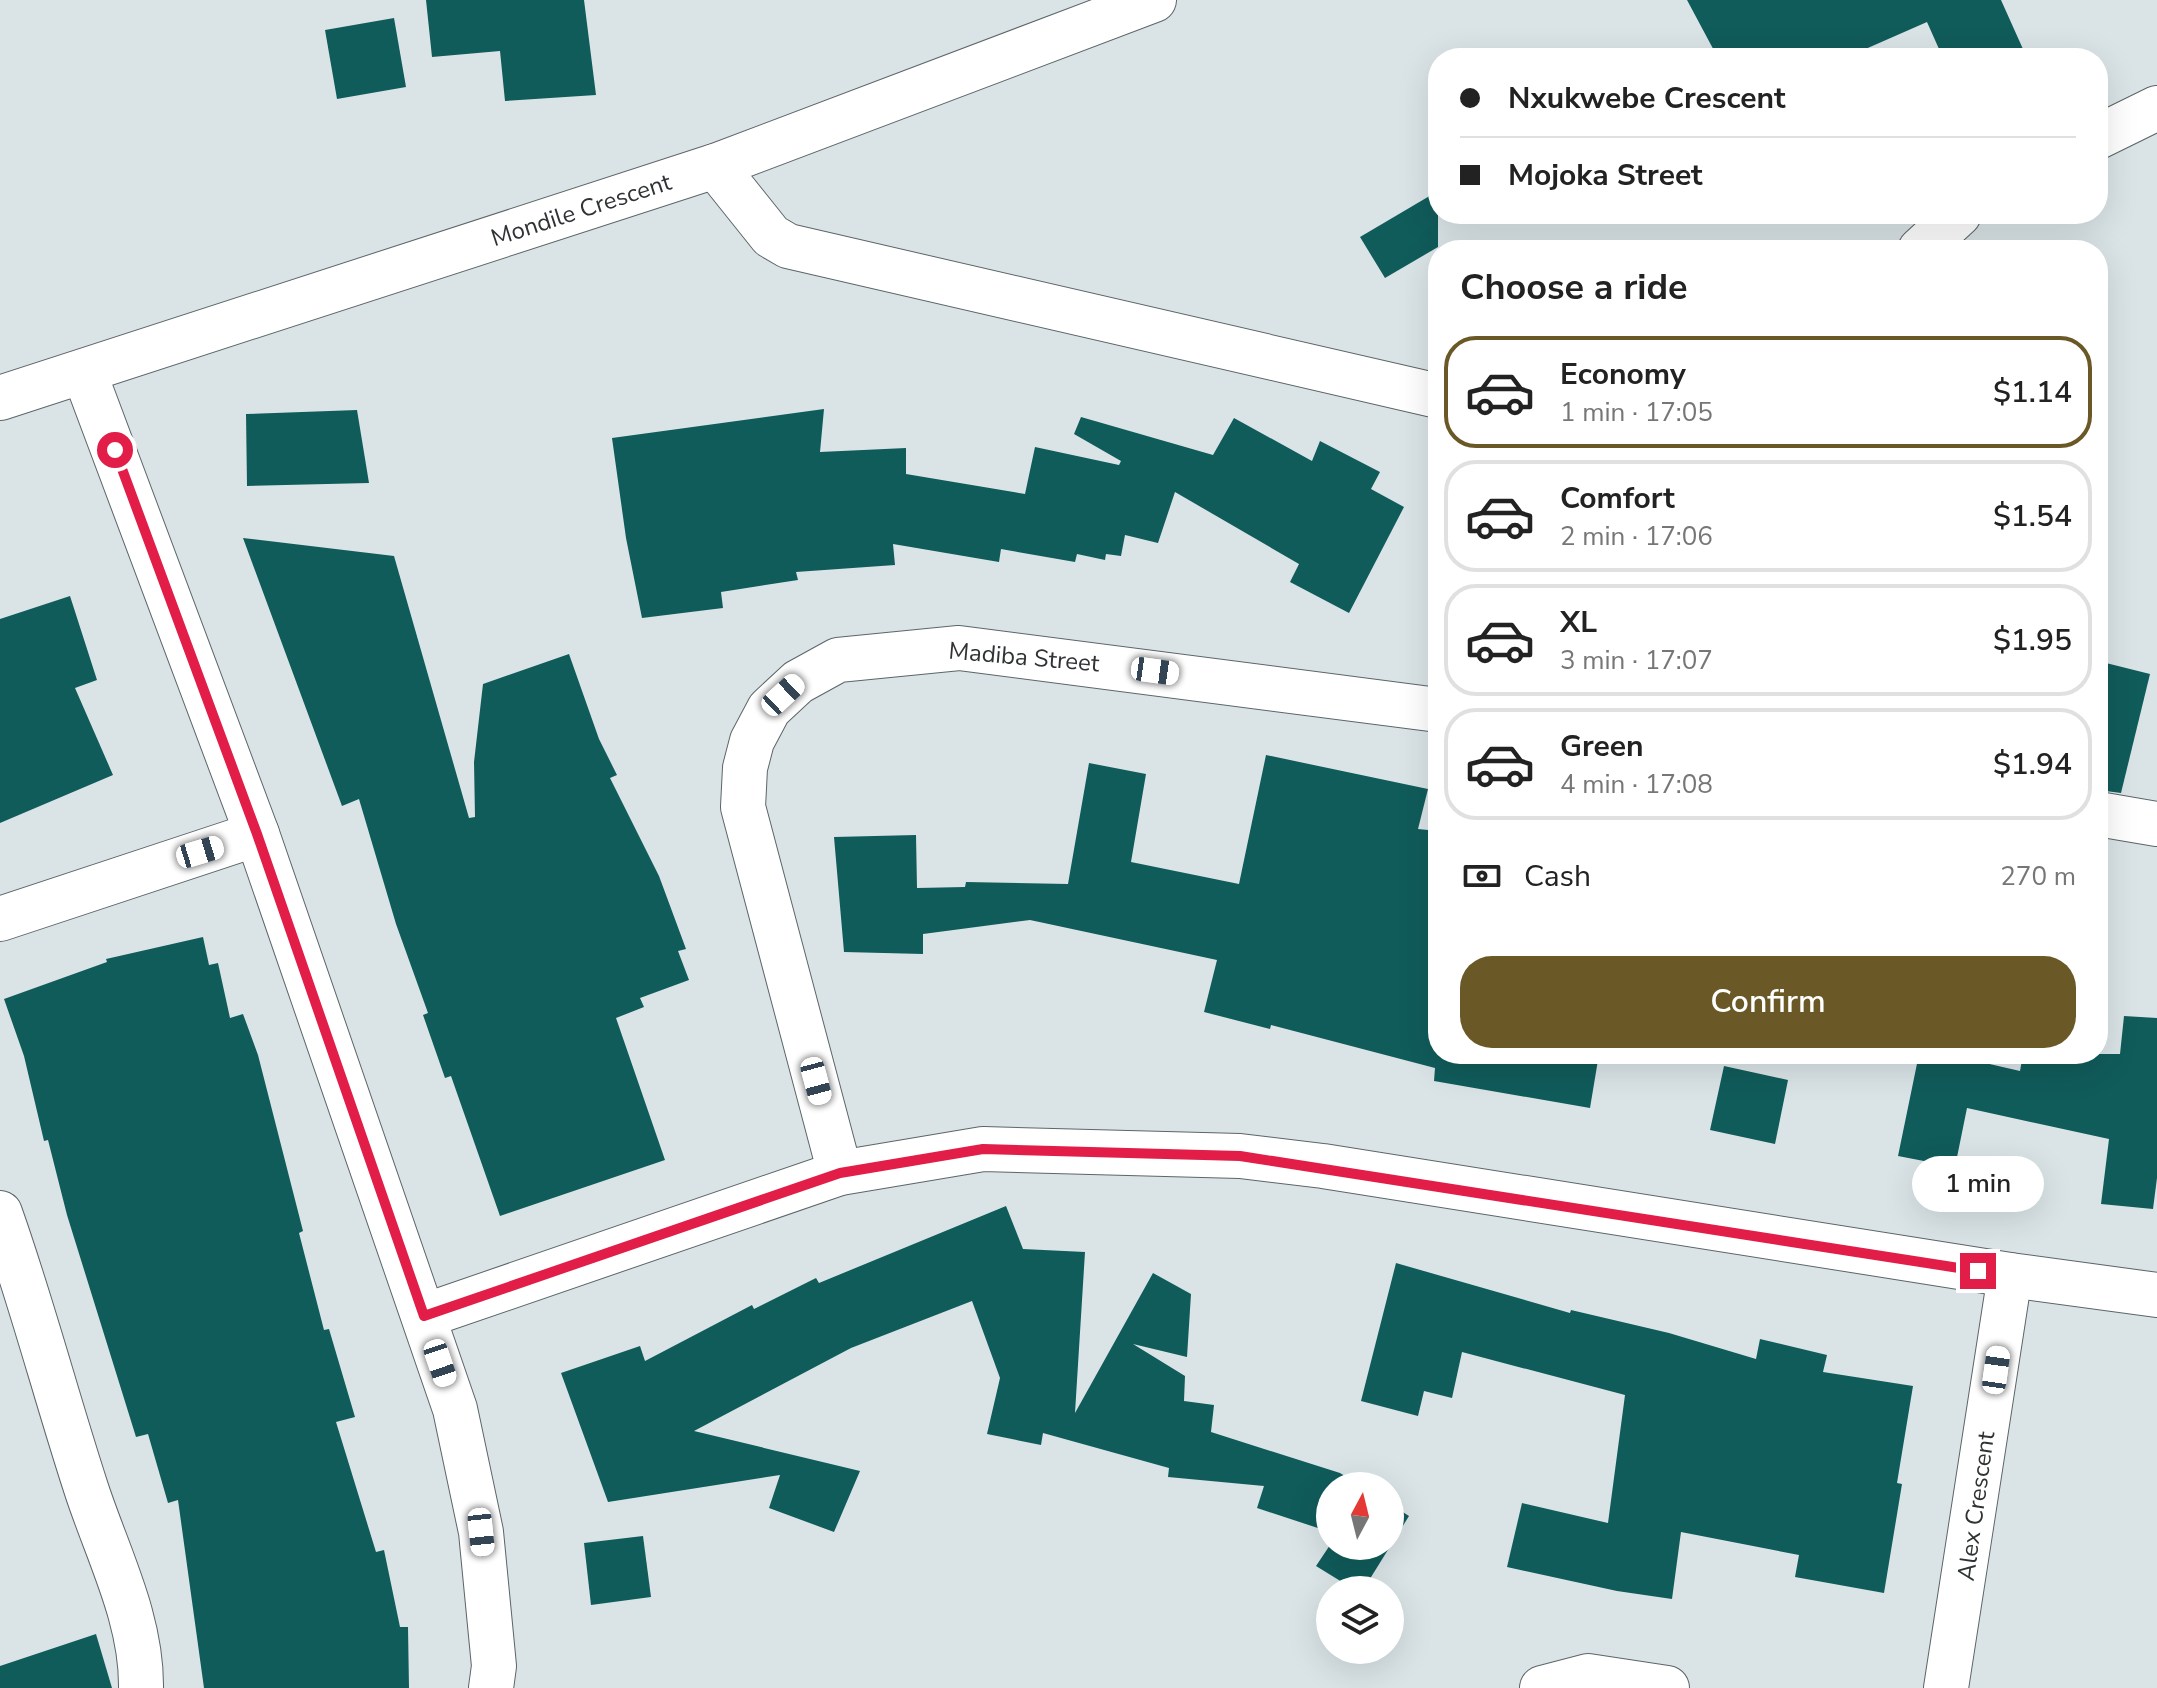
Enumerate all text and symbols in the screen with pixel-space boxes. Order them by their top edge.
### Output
text: Nxukwebe Crescent [1508,78,1786,119]
text: Mojoka Street [1508,155,1703,196]
street label: Mondile Crescent [487,166,676,254]
text: Choose a ride [1460,263,1688,312]
text: Economy [1560,354,1686,395]
icon: car [1464,356,1536,428]
text: $1.14 [1993,372,2072,413]
text: 1 min · 17:05 [1560,395,1713,430]
route start [97,432,133,468]
text: Comfort [1560,478,1675,519]
icon: car [1464,480,1536,552]
text: $1.54 [1993,496,2072,537]
text: 2 min · 17:06 [1560,519,1713,554]
text: XL [1560,602,1597,643]
icon: car [1464,604,1536,676]
text: $1.95 [1993,620,2072,661]
street label: Madiba Street [947,634,1101,680]
text: 3 min · 17:07 [1560,643,1713,678]
car [1130,656,1180,686]
car [757,670,809,720]
text: Green [1560,726,1644,767]
icon: car [1464,728,1536,800]
text: $1.94 [1993,744,2072,785]
text: 4 min · 17:08 [1560,767,1713,802]
car [174,834,226,870]
icon: cash [1460,854,1504,898]
text: Cash [1524,856,1591,897]
text: 270 m [2000,859,2076,894]
button: Confirm [1460,956,2076,1048]
car [798,1055,834,1107]
callout: 1 min [1912,1155,2044,1211]
text: 1 min [1945,1166,2011,1201]
route end [1960,1253,1996,1289]
car [421,1336,459,1390]
car [1981,1345,2011,1395]
street label: Alex Crescent [1950,1429,2002,1583]
north arrow [1316,1472,1404,1560]
map controls [1316,1472,1404,1664]
car [467,1507,495,1557]
button: layers [1316,1576,1404,1664]

